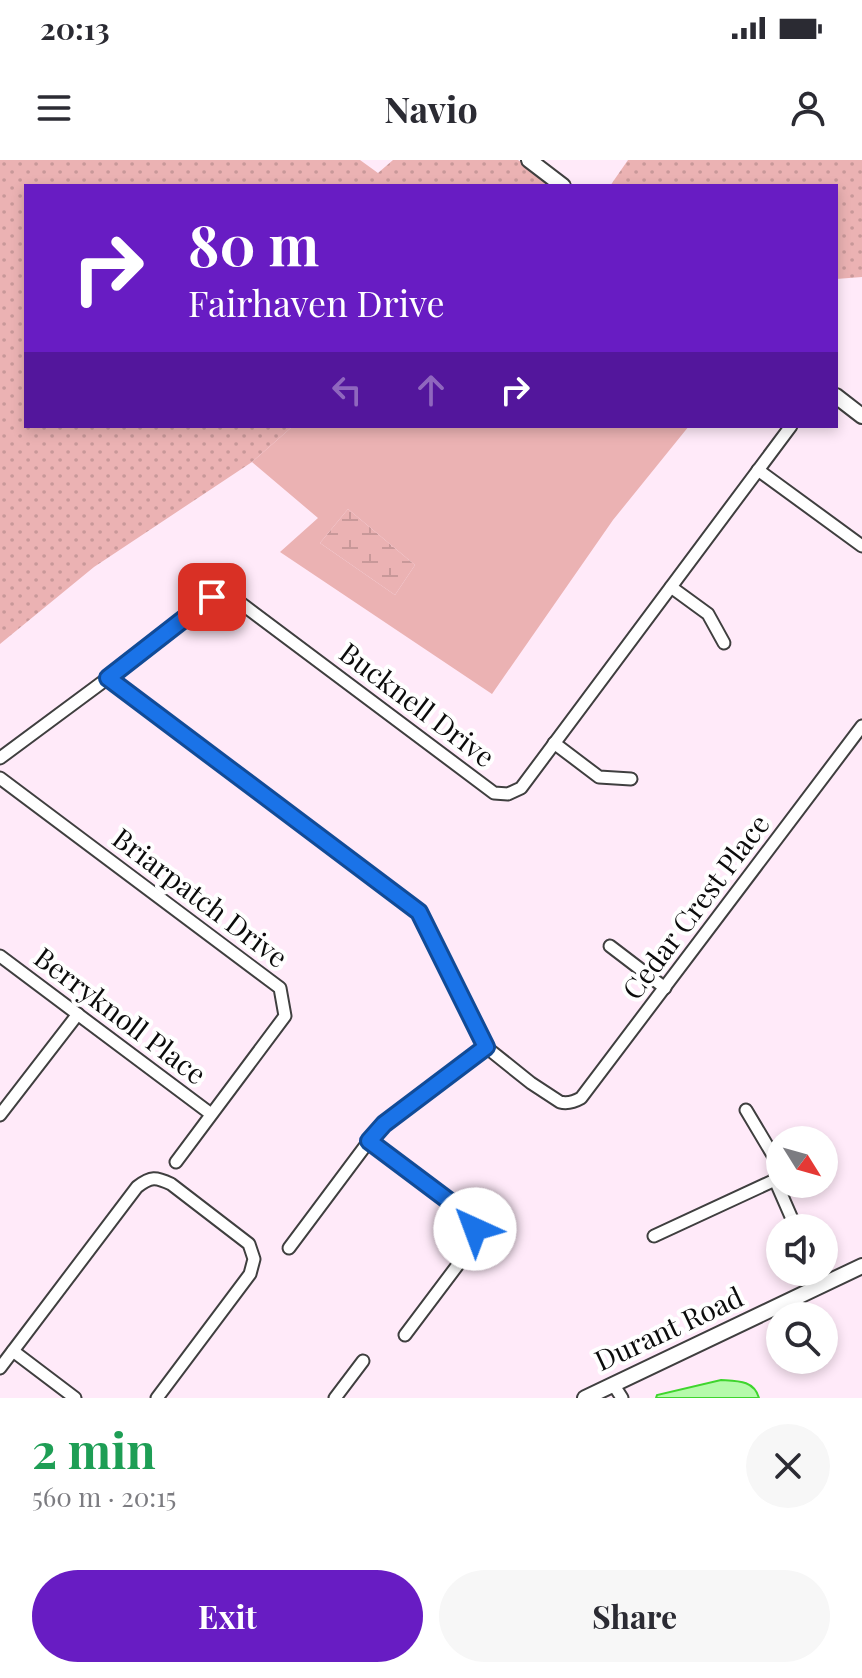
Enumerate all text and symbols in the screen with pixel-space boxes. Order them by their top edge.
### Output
text: 20:13 [40,8,110,48]
text: Navio [384,84,478,132]
icon: menu [32,86,76,130]
icon: person [786,86,830,130]
text: 80 m [188,206,319,281]
icon: right [56,216,160,320]
text: Fairhaven Drive [188,278,445,326]
icon: left [325,368,369,412]
icon: ahead [409,368,453,412]
icon: right [493,368,537,412]
pin [178,563,246,631]
icon: arrive [190,575,234,619]
street label: Bucknell Drive [333,633,503,774]
street label: Cedar Crest Place [613,806,777,1006]
street label: Briarpatch Drive [106,819,296,975]
street label: Berryknoll Place [28,938,214,1092]
north arrow [766,1126,838,1198]
map controls [766,1126,838,1374]
position arrow [433,1187,517,1271]
button: sound [766,1214,838,1286]
street label: Durant Road [588,1277,749,1378]
button: search [766,1302,838,1374]
text: 2 min [32,1417,156,1481]
button: close [746,1424,830,1508]
text: 560 m · 20:15 [32,1479,176,1514]
button: Exit [32,1570,423,1662]
button: Share [439,1570,830,1662]

